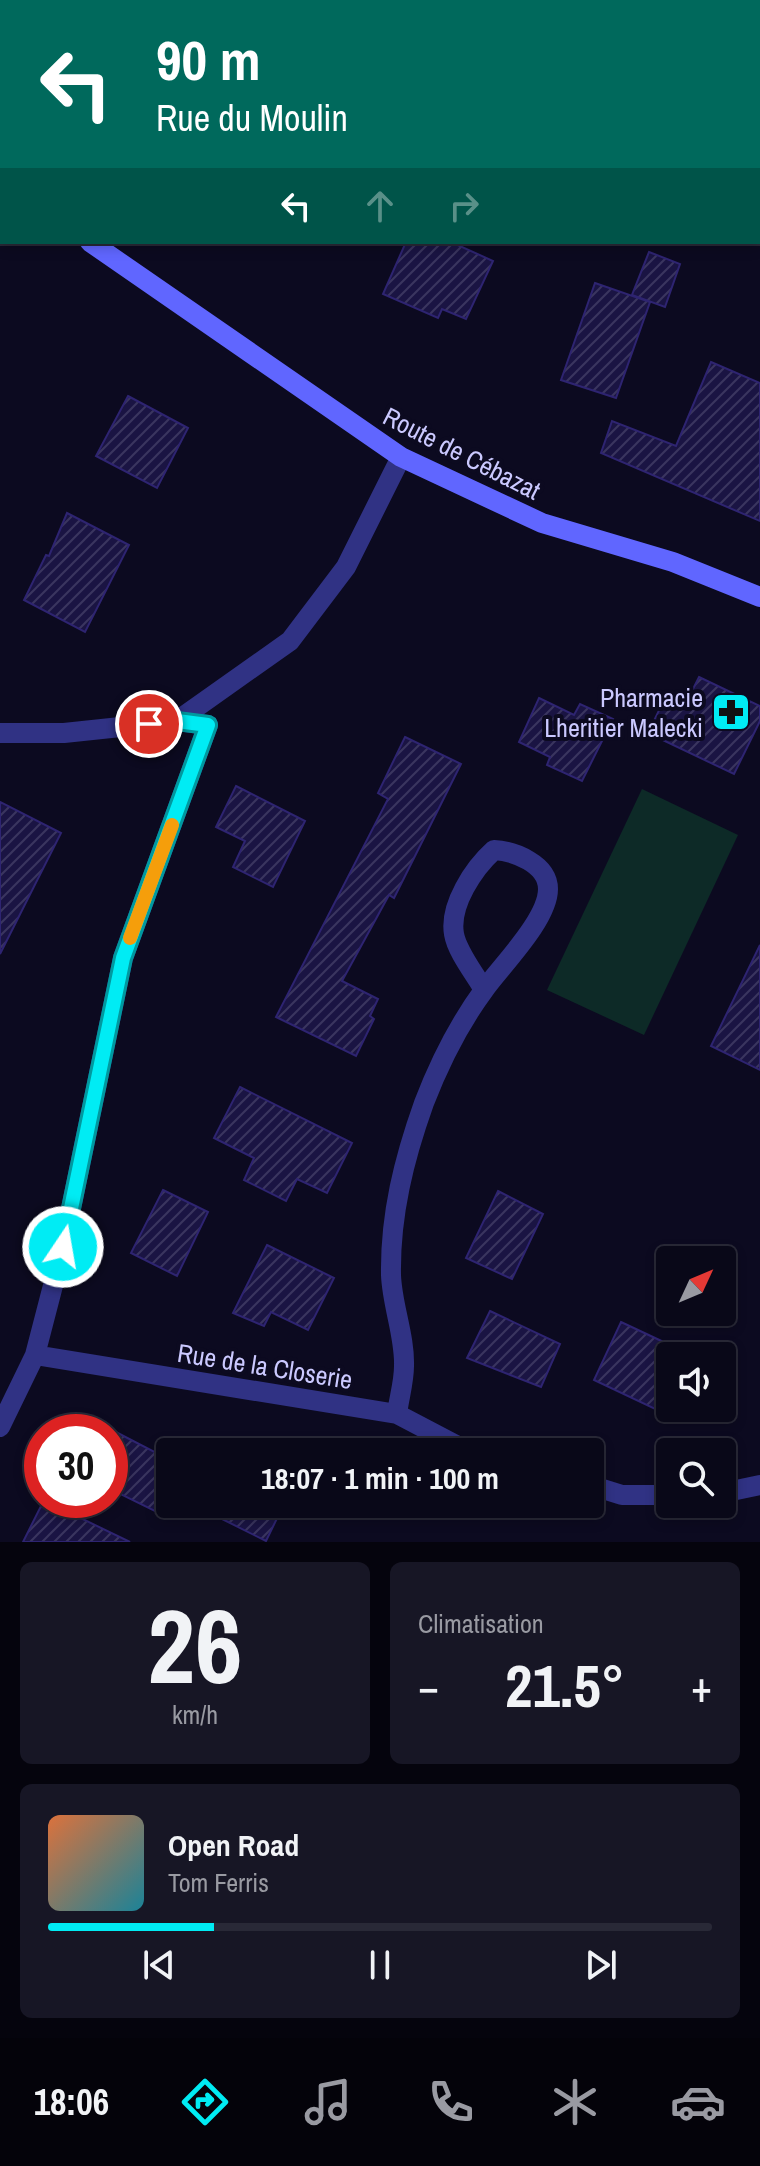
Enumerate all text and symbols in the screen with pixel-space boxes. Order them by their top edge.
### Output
text: 90 m [156,22,261,97]
icon: left [24,32,128,136]
text: Rue du Moulin [156,94,348,142]
icon: left [274,184,318,228]
icon: ahead [358,184,402,228]
icon: right [442,184,486,228]
street label: Route de Cébazat [377,398,547,508]
place label: Pharmacie Lheritier Malecki [544,680,703,745]
pin [115,690,183,758]
pharmacy icon: Pharmacie Lheritier Malecki [710,691,752,733]
icon: arrive [127,702,171,746]
position arrow [21,1205,105,1289]
north arrow [656,1246,736,1326]
map controls [656,1246,736,1518]
street label: Rue de la Closerie [175,1335,355,1397]
button: sound [656,1342,736,1422]
speed limit sign: 30 [24,1414,128,1518]
button: search [656,1438,736,1518]
text: 18:07 · 1 min · 100 m [261,1458,499,1498]
text: 26 [148,1575,242,1715]
text: Climatisation [418,1606,544,1641]
text: 21.5° [505,1645,625,1726]
text: − [418,1656,439,1716]
text: + [691,1656,712,1716]
text: km/h [172,1697,218,1732]
text: Open Road [168,1825,299,1865]
text: Tom Ferris [168,1865,269,1900]
icon: previous [137,1943,181,1987]
icon: pause [358,1943,402,1987]
icon: next [579,1943,623,1987]
icon: directions [177,2074,233,2130]
icon: music [300,2074,356,2130]
icon: phone [423,2074,479,2130]
icon: climate [547,2074,603,2130]
icon: car [670,2074,726,2130]
text: 18:06 [34,2078,109,2126]

